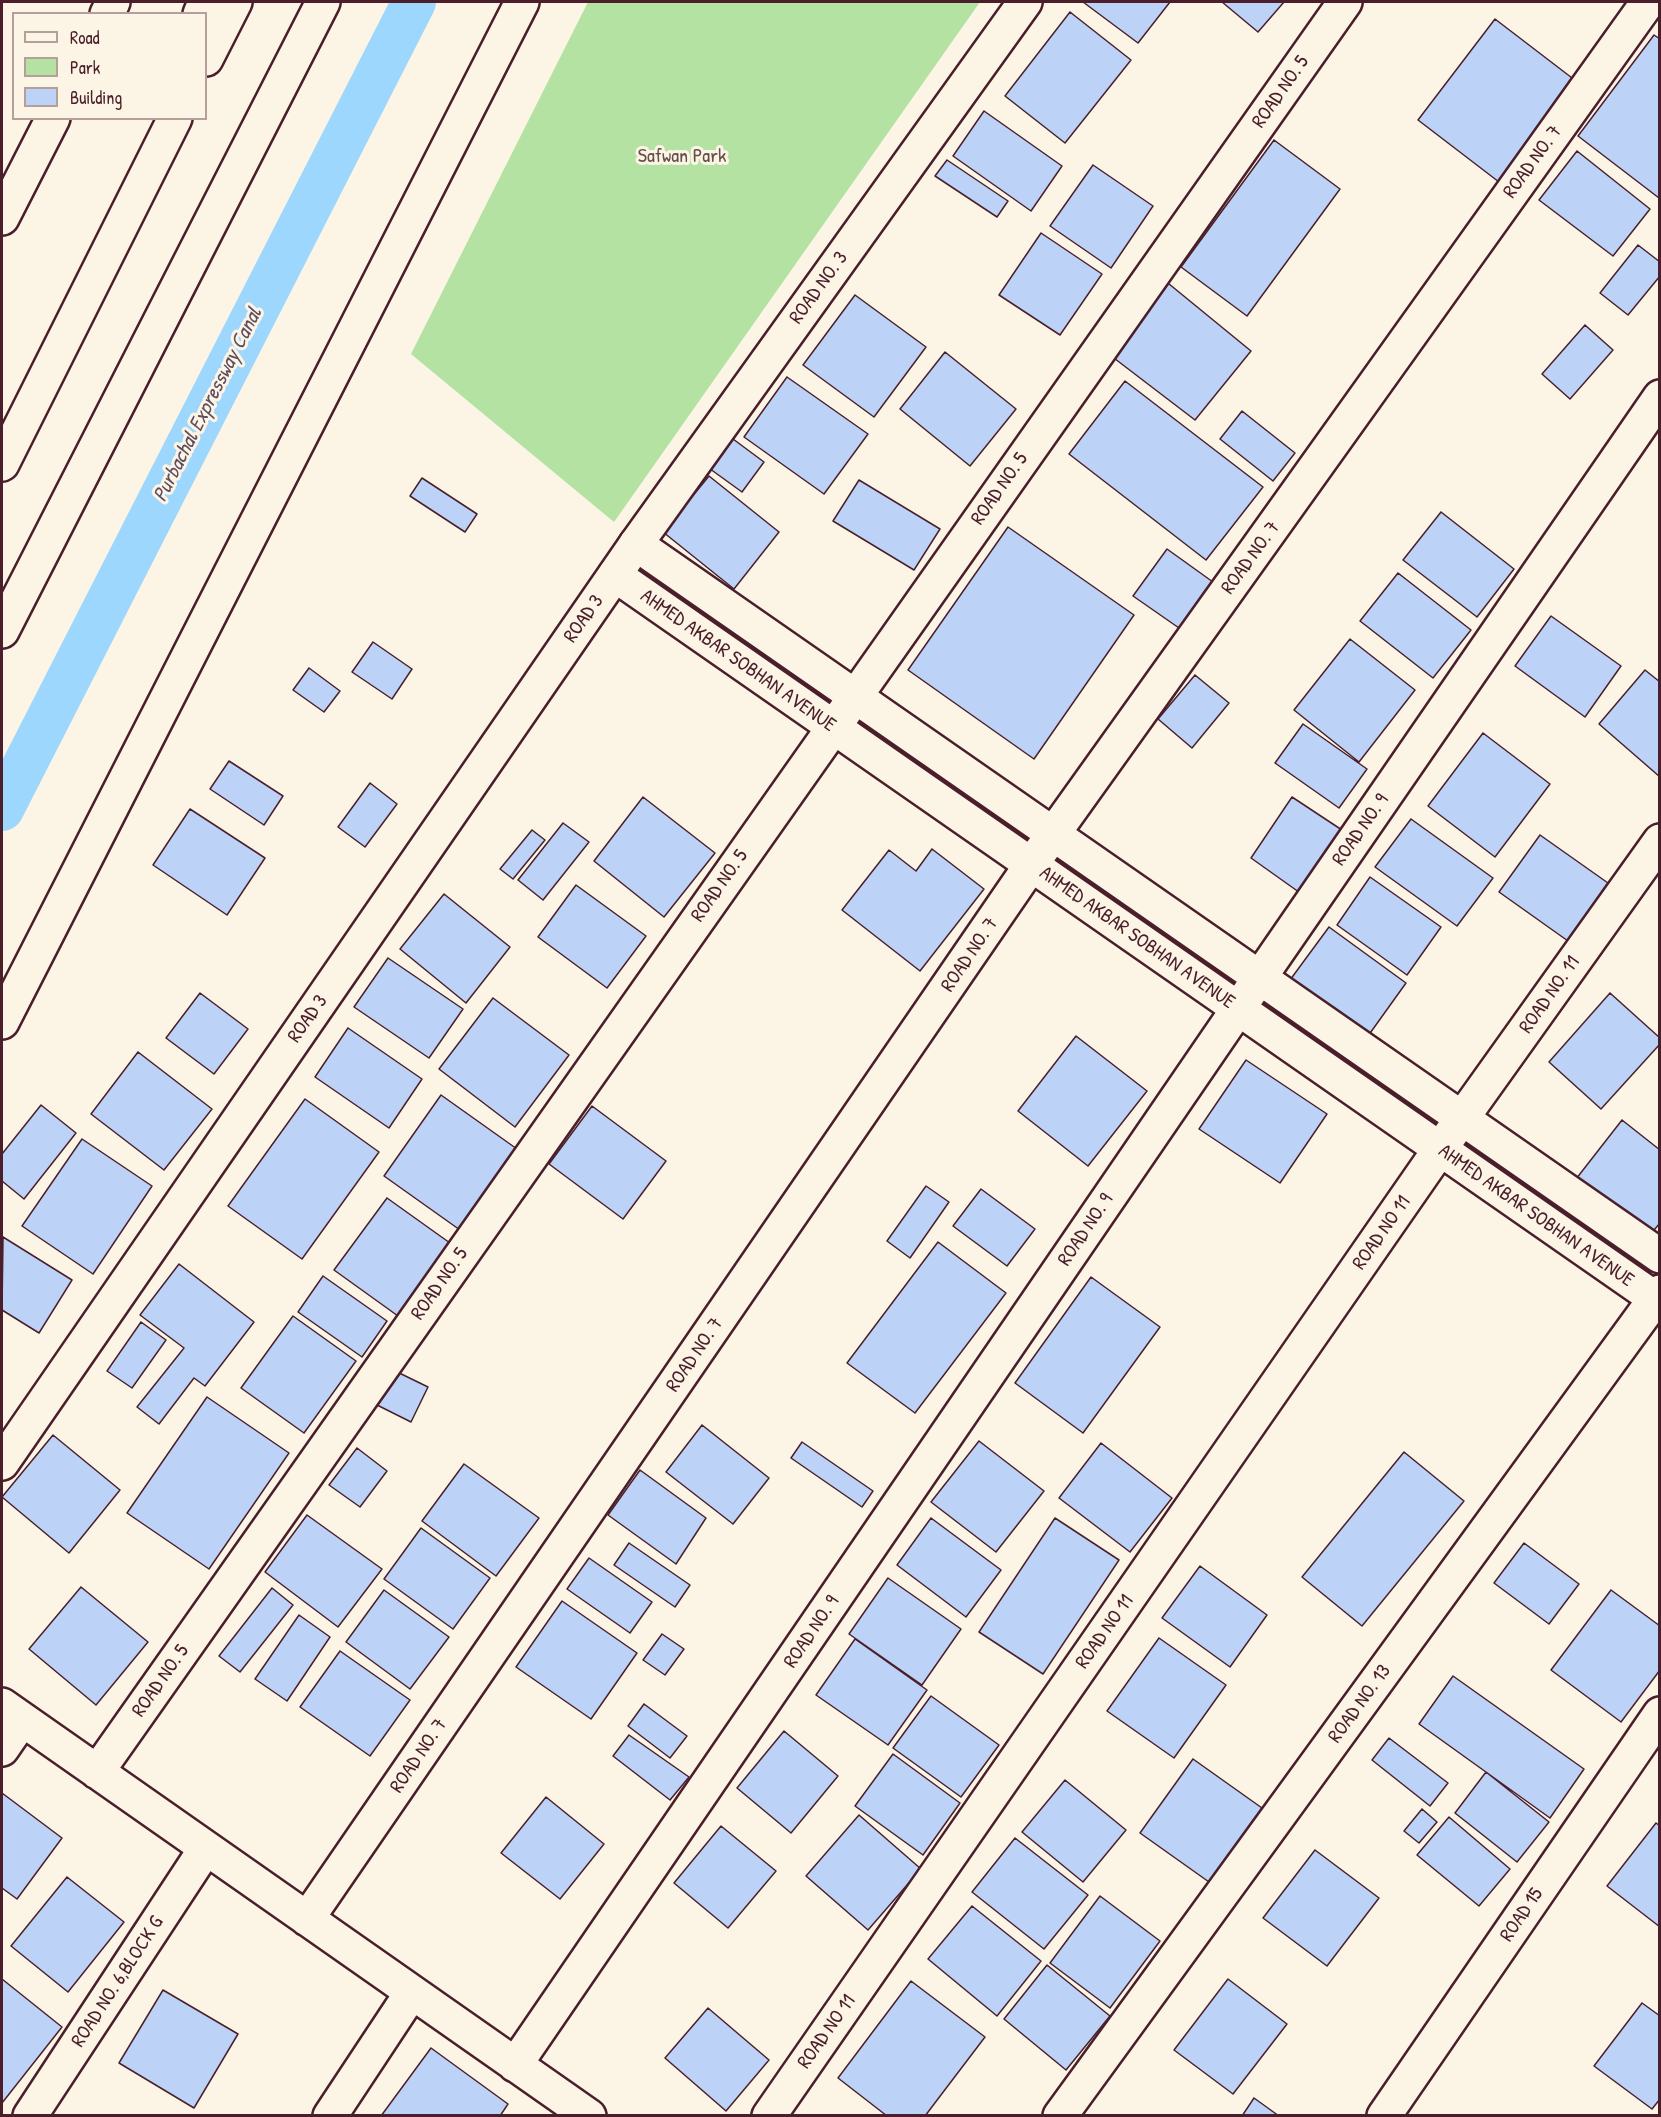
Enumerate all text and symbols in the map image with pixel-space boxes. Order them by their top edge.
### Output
legend [12,12,207,120]
text: Road [70,25,100,50]
street label: ROAD NO. 5 [1247,51,1315,133]
text: Park [70,55,100,80]
text: Building [70,85,122,110]
street label: ROAD NO. 7 [1498,121,1568,203]
park label: Safwan Park [638,145,726,169]
street label: ROAD NO. 3 [785,247,853,329]
water label: Purbachal Expressway Canal [148,304,268,506]
street label: ROAD NO. 5 [966,448,1034,530]
street label: ROAD NO. 7 [1216,517,1286,599]
street label: AHMED AKBAR SOBHAN AVENUE [636,584,840,738]
street label: ROAD 3 [559,590,609,648]
street label: ROAD NO. 9 [1328,790,1394,870]
street label: ROAD NO. 5 [686,845,754,927]
street label: AHMED AKBAR SOBHAN AVENUE [1035,861,1239,1015]
street label: ROAD NO. 7 [936,913,1004,997]
street label: ROAD NO. 11 [1515,952,1585,1038]
street label: ROAD 3 [283,990,333,1048]
street label: AHMED AKBAR SOBHAN AVENUE [1434,1139,1638,1293]
street label: ROAD NO. 9 [1053,1189,1119,1271]
street label: ROAD NO 11 [1348,1191,1416,1275]
street label: ROAD NO. 5 [406,1243,474,1325]
street label: ROAD NO. 7 [661,1313,729,1397]
street label: ROAD NO 11 [1071,1590,1139,1674]
street label: ROAD NO. 9 [779,1591,845,1673]
street label: ROAD NO. 5 [127,1640,195,1722]
street label: ROAD NO. 13 [1324,1660,1396,1748]
street label: ROAD NO. 7 [385,1714,453,1798]
street label: ROAD 15 [1495,1884,1549,1946]
street label: ROAD NO. 6,BLOCK G [67,1912,169,2052]
street label: ROAD NO 11 [793,1990,861,2074]

